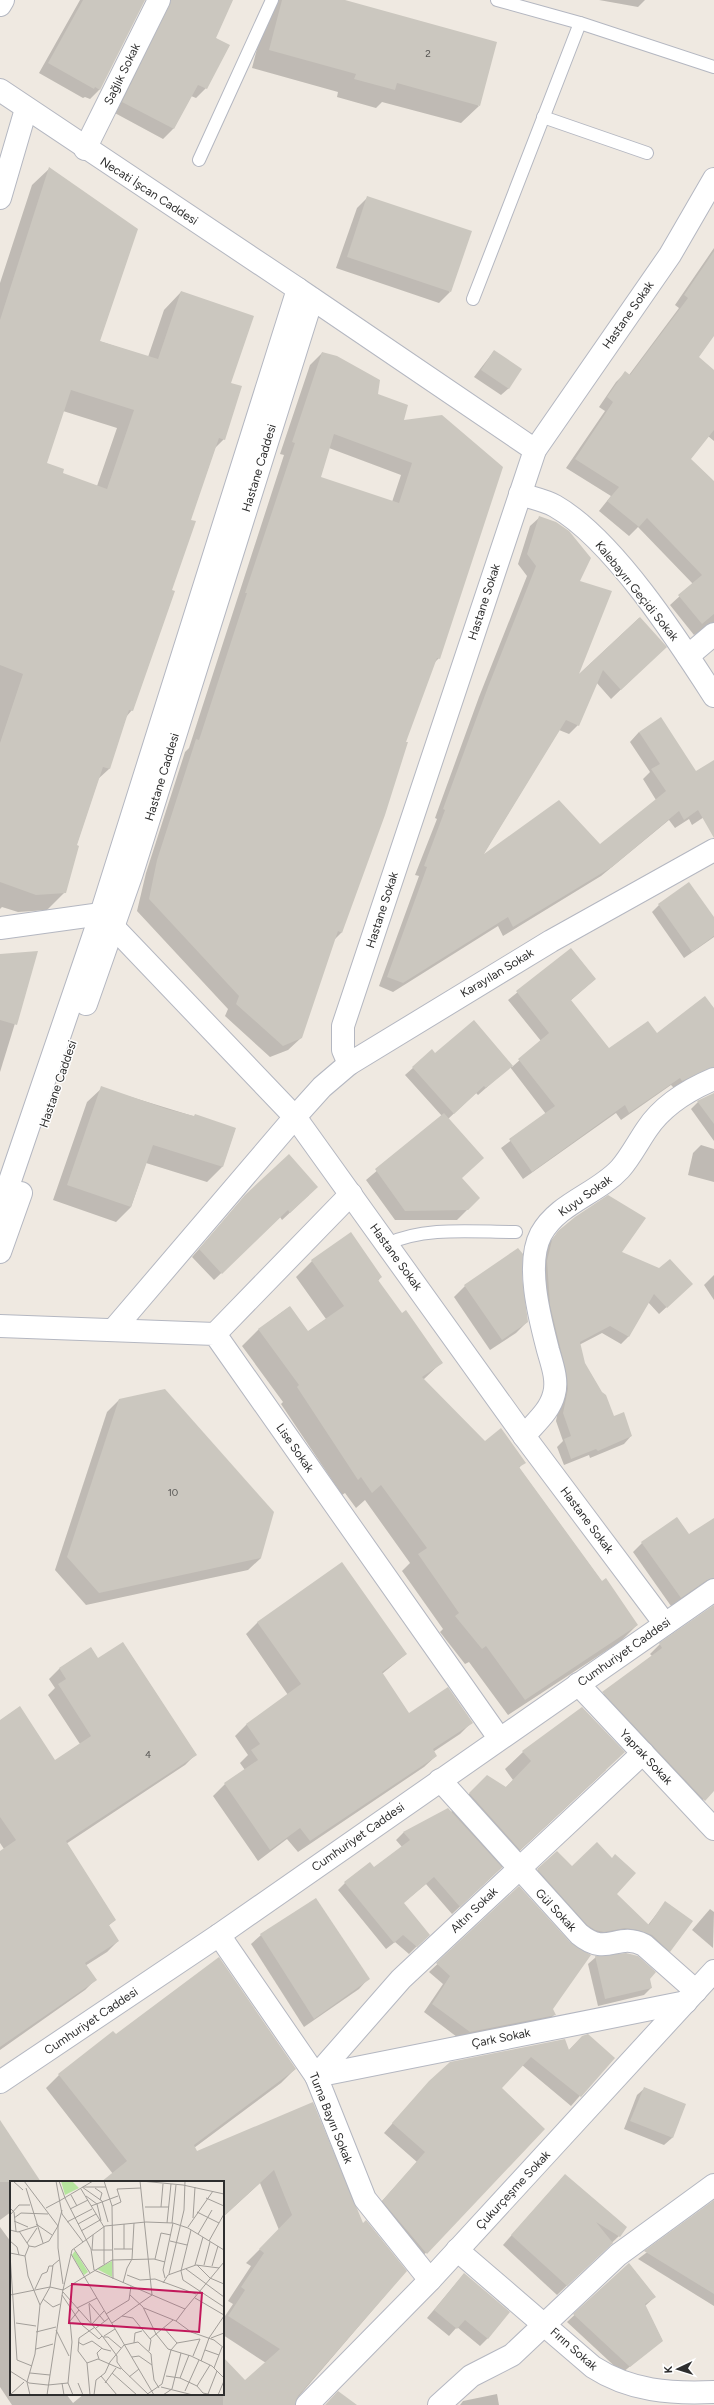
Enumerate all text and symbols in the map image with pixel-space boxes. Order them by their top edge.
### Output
street label: Sağlık Sokak [101,41,143,107]
house number: 2 [425,47,431,60]
street label: Necati İşcan Caddesi [98,154,200,228]
street label: Hastane Sokak [599,278,657,352]
street label: Hastane Caddesi [239,422,279,514]
street label: Kalebayırı Geçidi Sokak [592,538,682,644]
street label: Hastane Sokak [465,562,503,642]
street label: Hastane Caddesi [142,731,182,823]
street label: Hastane Sokak [363,870,401,950]
street label: Karayılan Sokak [458,946,536,1000]
street label: Hastane Caddesi [37,1039,79,1129]
street label: Kuyu Sokak [556,1172,615,1219]
street label: Hastane Sokak [367,1221,425,1293]
street label: Lise Sokak [273,1421,317,1475]
street label: Hastane Sokak [557,1484,617,1556]
house number: 10 [168,1486,178,1499]
street label: Cumhuriyet Caddesi [575,1615,673,1689]
street label: Yaprak Sokak [617,1726,675,1788]
house number: 4 [145,1748,151,1761]
street label: Cumhuriyet Caddesi [309,1800,407,1874]
street label: Altın Sokak [448,1884,500,1936]
street label: Gül Sokak [533,1886,579,1934]
street label: Cumhuriyet Caddesi [42,1985,140,2057]
street label: Çark Sokak [470,2025,532,2051]
street label: Turna Bayırı Sokak [306,2070,356,2166]
street label: Çukurçeşme Sokak [473,2148,553,2232]
inset map [10,2181,224,2395]
street label: Fırın Sokak [548,2325,601,2373]
north arrow [658,2349,698,2389]
text: K [662,2365,675,2374]

